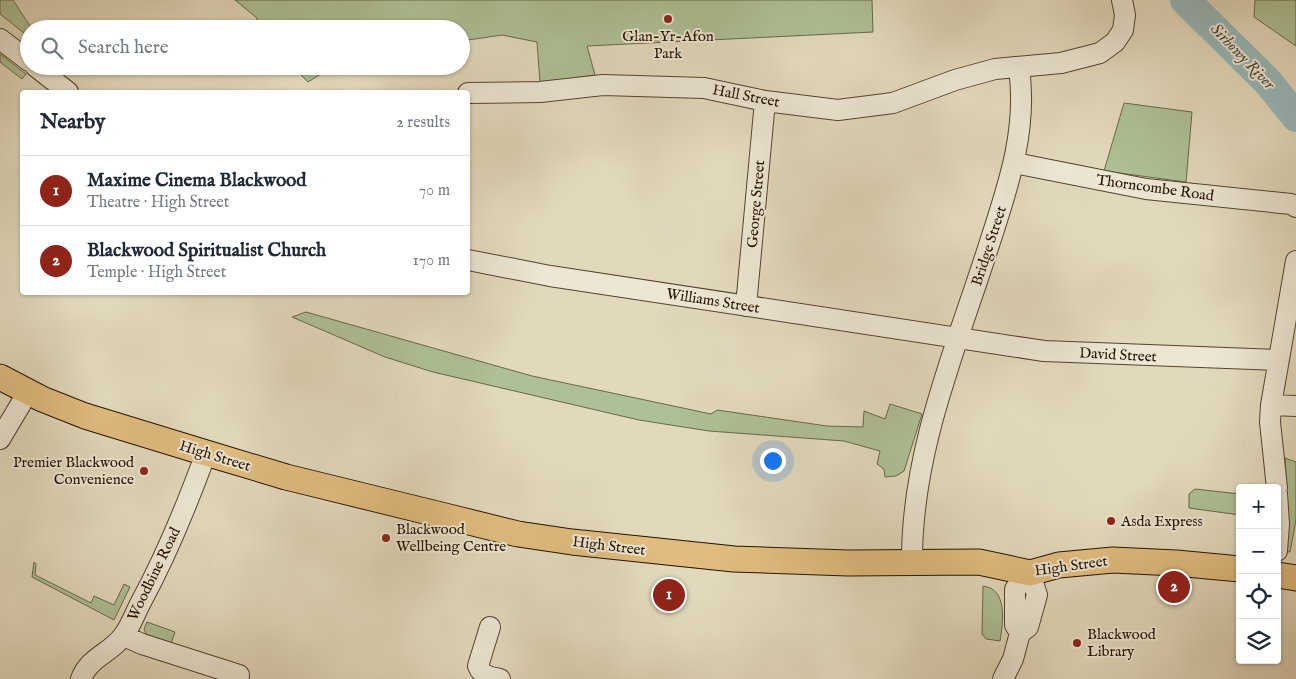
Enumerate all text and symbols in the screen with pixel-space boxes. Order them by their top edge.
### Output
marker: Glan-Yr-Afon Park [662,13,674,25]
search box [20,20,470,75]
water label: Sirhowy River [1206,20,1280,95]
place label: Glan-Yr-Afon Park [622,27,714,63]
icon: search [38,34,66,62]
text: Search here [78,36,169,60]
street label: Hall Street [711,80,781,112]
text: Nearby [40,109,105,136]
text: 2 results [396,113,450,133]
street label: George Street [743,159,769,249]
text: Maxime Cinema Blackwood [87,169,307,193]
street label: Thorncombe Road [1095,170,1216,206]
text: 1 [53,181,59,201]
text: 70 m [419,181,450,201]
text: Theatre · High Street [87,193,229,213]
street label: Bridge Street [967,204,1011,288]
text: Blackwood Spiritualist Church [87,239,326,263]
text: 2 [52,251,60,271]
text: 170 m [413,251,450,271]
text: Temple · High Street [87,263,226,283]
street label: Williams Street [665,284,761,318]
street label: David Street [1079,343,1157,367]
street label: High Street [177,436,253,476]
your location [760,448,786,474]
place label: Premier Blackwood Convenience [13,453,135,489]
marker: Premier Blackwood Convenience [138,465,150,477]
map controls [1236,484,1281,664]
button: + [1236,484,1281,529]
place label: Asda Express [1120,512,1203,531]
marker: Asda Express [1105,515,1117,527]
place label: Blackwood Wellbeing Centre [396,520,506,556]
street label: Woodbine Road [123,523,185,624]
button: − [1236,529,1281,574]
marker: Blackwood Wellbeing Centre [380,532,392,544]
street label: High Street [571,532,647,560]
street label: High Street [1033,551,1109,581]
pin: 2 [1158,568,1190,606]
button: locate [1236,574,1281,619]
pin: 1 [653,576,685,614]
button: layers [1236,619,1281,664]
place label: Blackwood Library [1087,625,1157,661]
marker: Blackwood Library [1071,637,1083,649]

